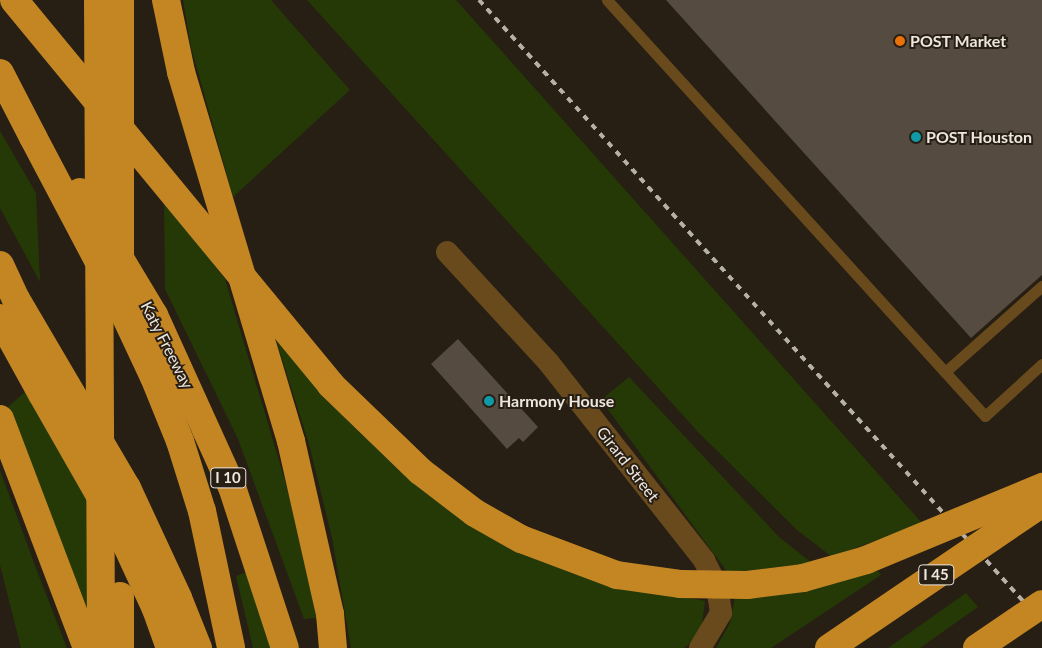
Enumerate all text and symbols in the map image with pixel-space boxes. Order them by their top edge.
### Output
place label: POST Market [910,31,1007,51]
marker: POST Market [894,35,906,47]
place label: POST Houston [926,127,1033,147]
marker: POST Houston [910,131,922,143]
street label: Katy Freeway [137,298,197,392]
place label: Harmony House [499,391,615,411]
marker: Harmony House [483,395,495,407]
street label: Girard Street [593,423,663,505]
road number: I 10 [209,466,247,490]
road number: I 45 [917,562,955,588]

